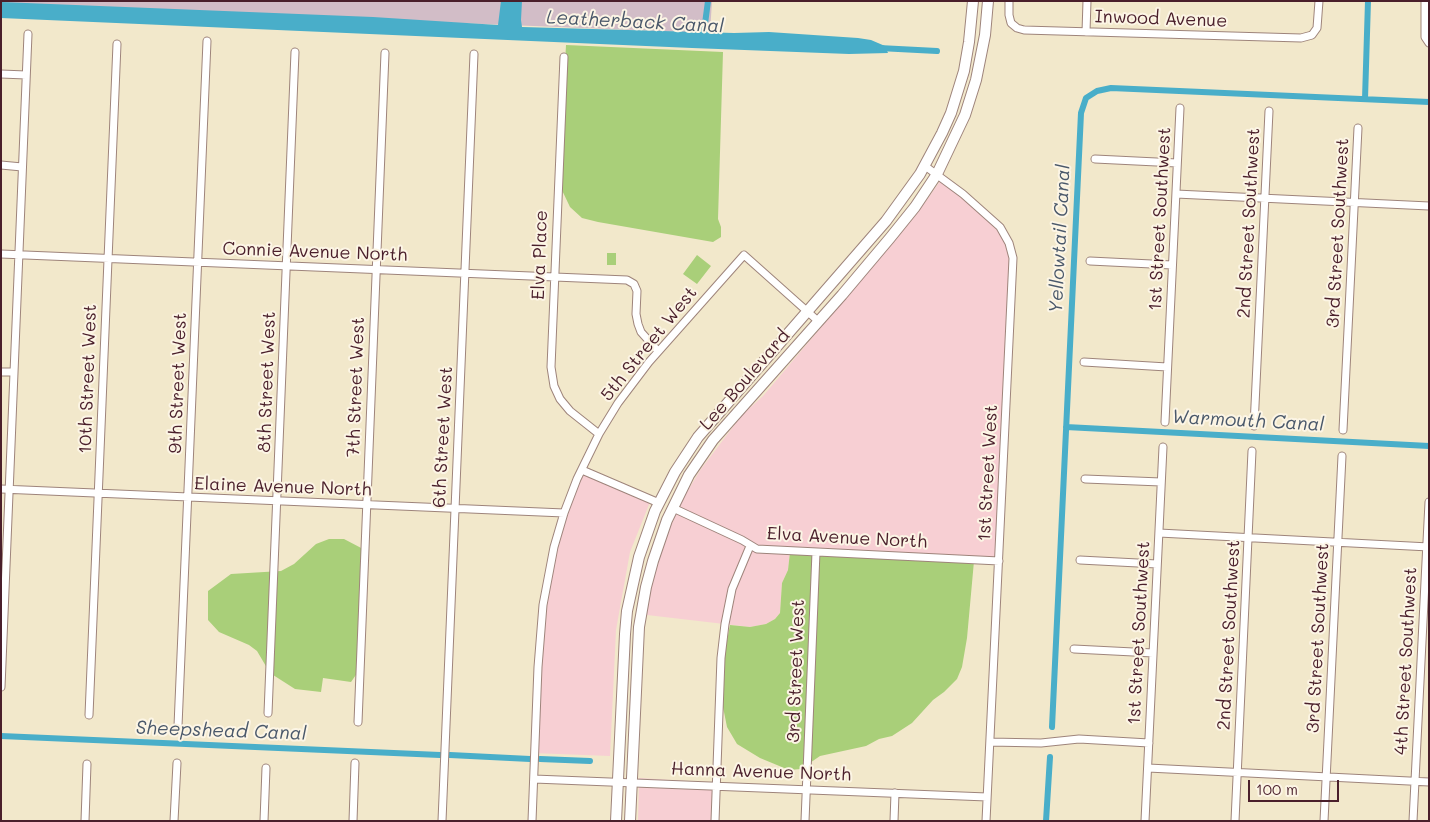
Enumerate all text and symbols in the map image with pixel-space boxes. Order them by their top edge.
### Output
water label: Leatherback Canal [546,6,724,38]
street label: Inwood Avenue [1094,6,1228,32]
street label: 1st Street Southwest [1144,127,1176,311]
street label: 2nd Street Southwest [1233,127,1265,319]
street label: 3rd Street Southwest [1322,137,1354,329]
water label: Yellowtail Canal [1045,164,1075,314]
street label: Elva Place [528,210,552,300]
street label: Connie Avenue North [222,238,408,266]
street label: 5th Street West [596,282,702,406]
street label: 10th Street West [75,304,101,454]
street label: 8th Street West [254,311,280,453]
street label: 9th Street West [165,312,191,454]
street label: 7th Street West [343,316,369,458]
street label: Lee Boulevard [695,325,795,435]
street label: 6th Street West [429,366,457,508]
street label: 1st Street West [974,404,1002,542]
water label: Warmouth Canal [1171,406,1325,436]
street label: Elaine Avenue North [194,473,372,501]
street label: Elva Avenue North [766,523,928,553]
street label: 2nd Street Southwest [1213,539,1245,731]
street label: 1st Street Southwest [1123,541,1155,725]
street label: 3rd Street Southwest [1302,542,1334,734]
street label: 4th Street Southwest [1390,567,1422,755]
street label: 3rd Street West [783,599,809,743]
water label: Sheepshead Canal [135,717,307,745]
street label: Hanna Avenue North [671,758,851,786]
scale bar [1250,770,1341,802]
text: 100 m [1256,779,1298,799]

